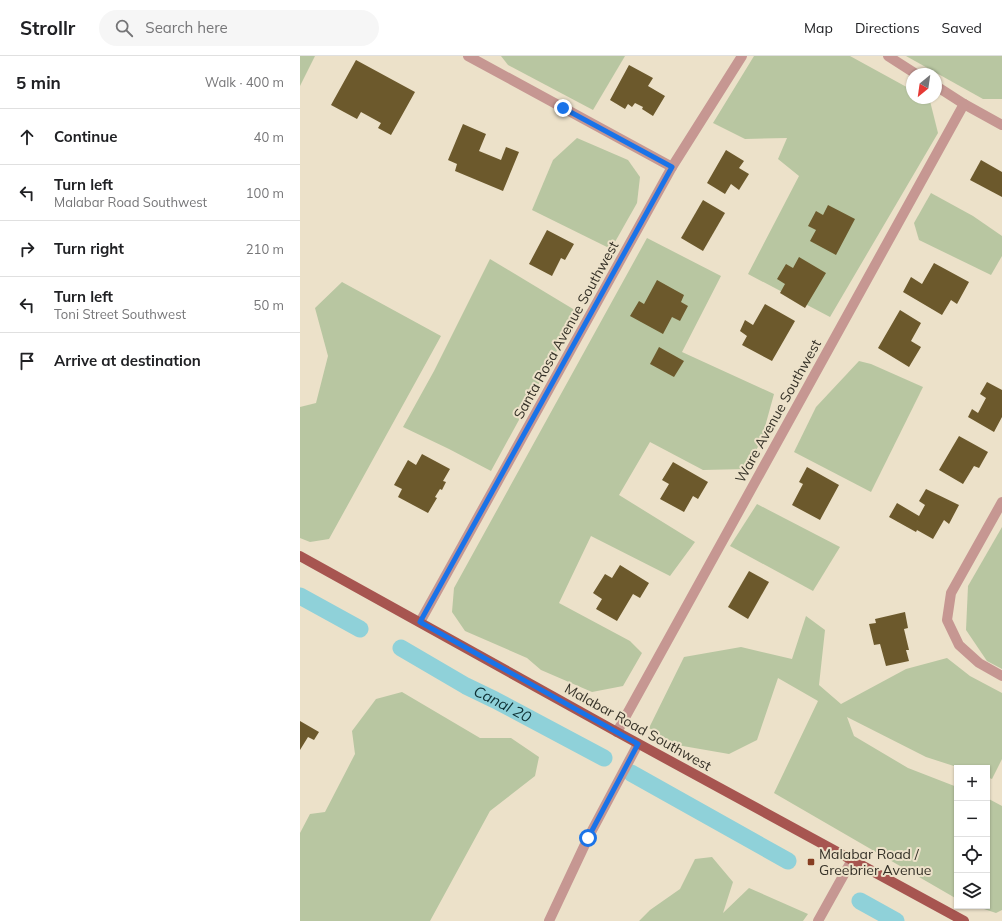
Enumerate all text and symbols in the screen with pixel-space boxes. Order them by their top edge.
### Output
search box [99,10,379,46]
text: Strollr [20,16,75,40]
icon: search [113,17,135,39]
text: Search here [145,18,228,37]
text: Map [804,19,833,37]
text: Directions [855,19,920,37]
text: Saved [942,19,982,37]
north arrow [906,68,942,104]
text: 5 min [16,72,61,93]
text: Walk · 400 m [205,74,284,90]
route end [554,99,572,117]
icon: ahead [16,126,38,148]
text: Continue [54,127,117,146]
text: 40 m [254,129,284,145]
text: Turn left [54,175,113,194]
icon: left [16,182,38,204]
text: 100 m [246,185,284,201]
text: Malabar Road Southwest [54,194,207,210]
icon: right [16,238,38,260]
street label: Santa Rosa Avenue Southwest [510,238,623,422]
text: Turn right [54,239,124,258]
text: 210 m [246,241,284,257]
text: Turn left [54,287,113,306]
icon: left [16,294,38,316]
text: 50 m [254,297,284,313]
text: Toni Street Southwest [54,306,186,322]
street label: Ware Avenue Southwest [731,336,825,486]
icon: arrive [16,350,38,372]
text: Arrive at destination [54,351,201,370]
street label: Malabar Road Southwest [562,679,715,775]
water label: Canal 20 [471,681,535,727]
map controls [954,765,990,909]
button: + [954,765,990,801]
button: − [954,801,990,837]
route start [579,829,597,847]
button: locate [954,837,990,873]
place label: Malabar Road / Greebrier Avenue [819,845,931,879]
marker: Malabar Road / Greebrier Avenue [806,857,816,867]
button: layers [954,873,990,909]

